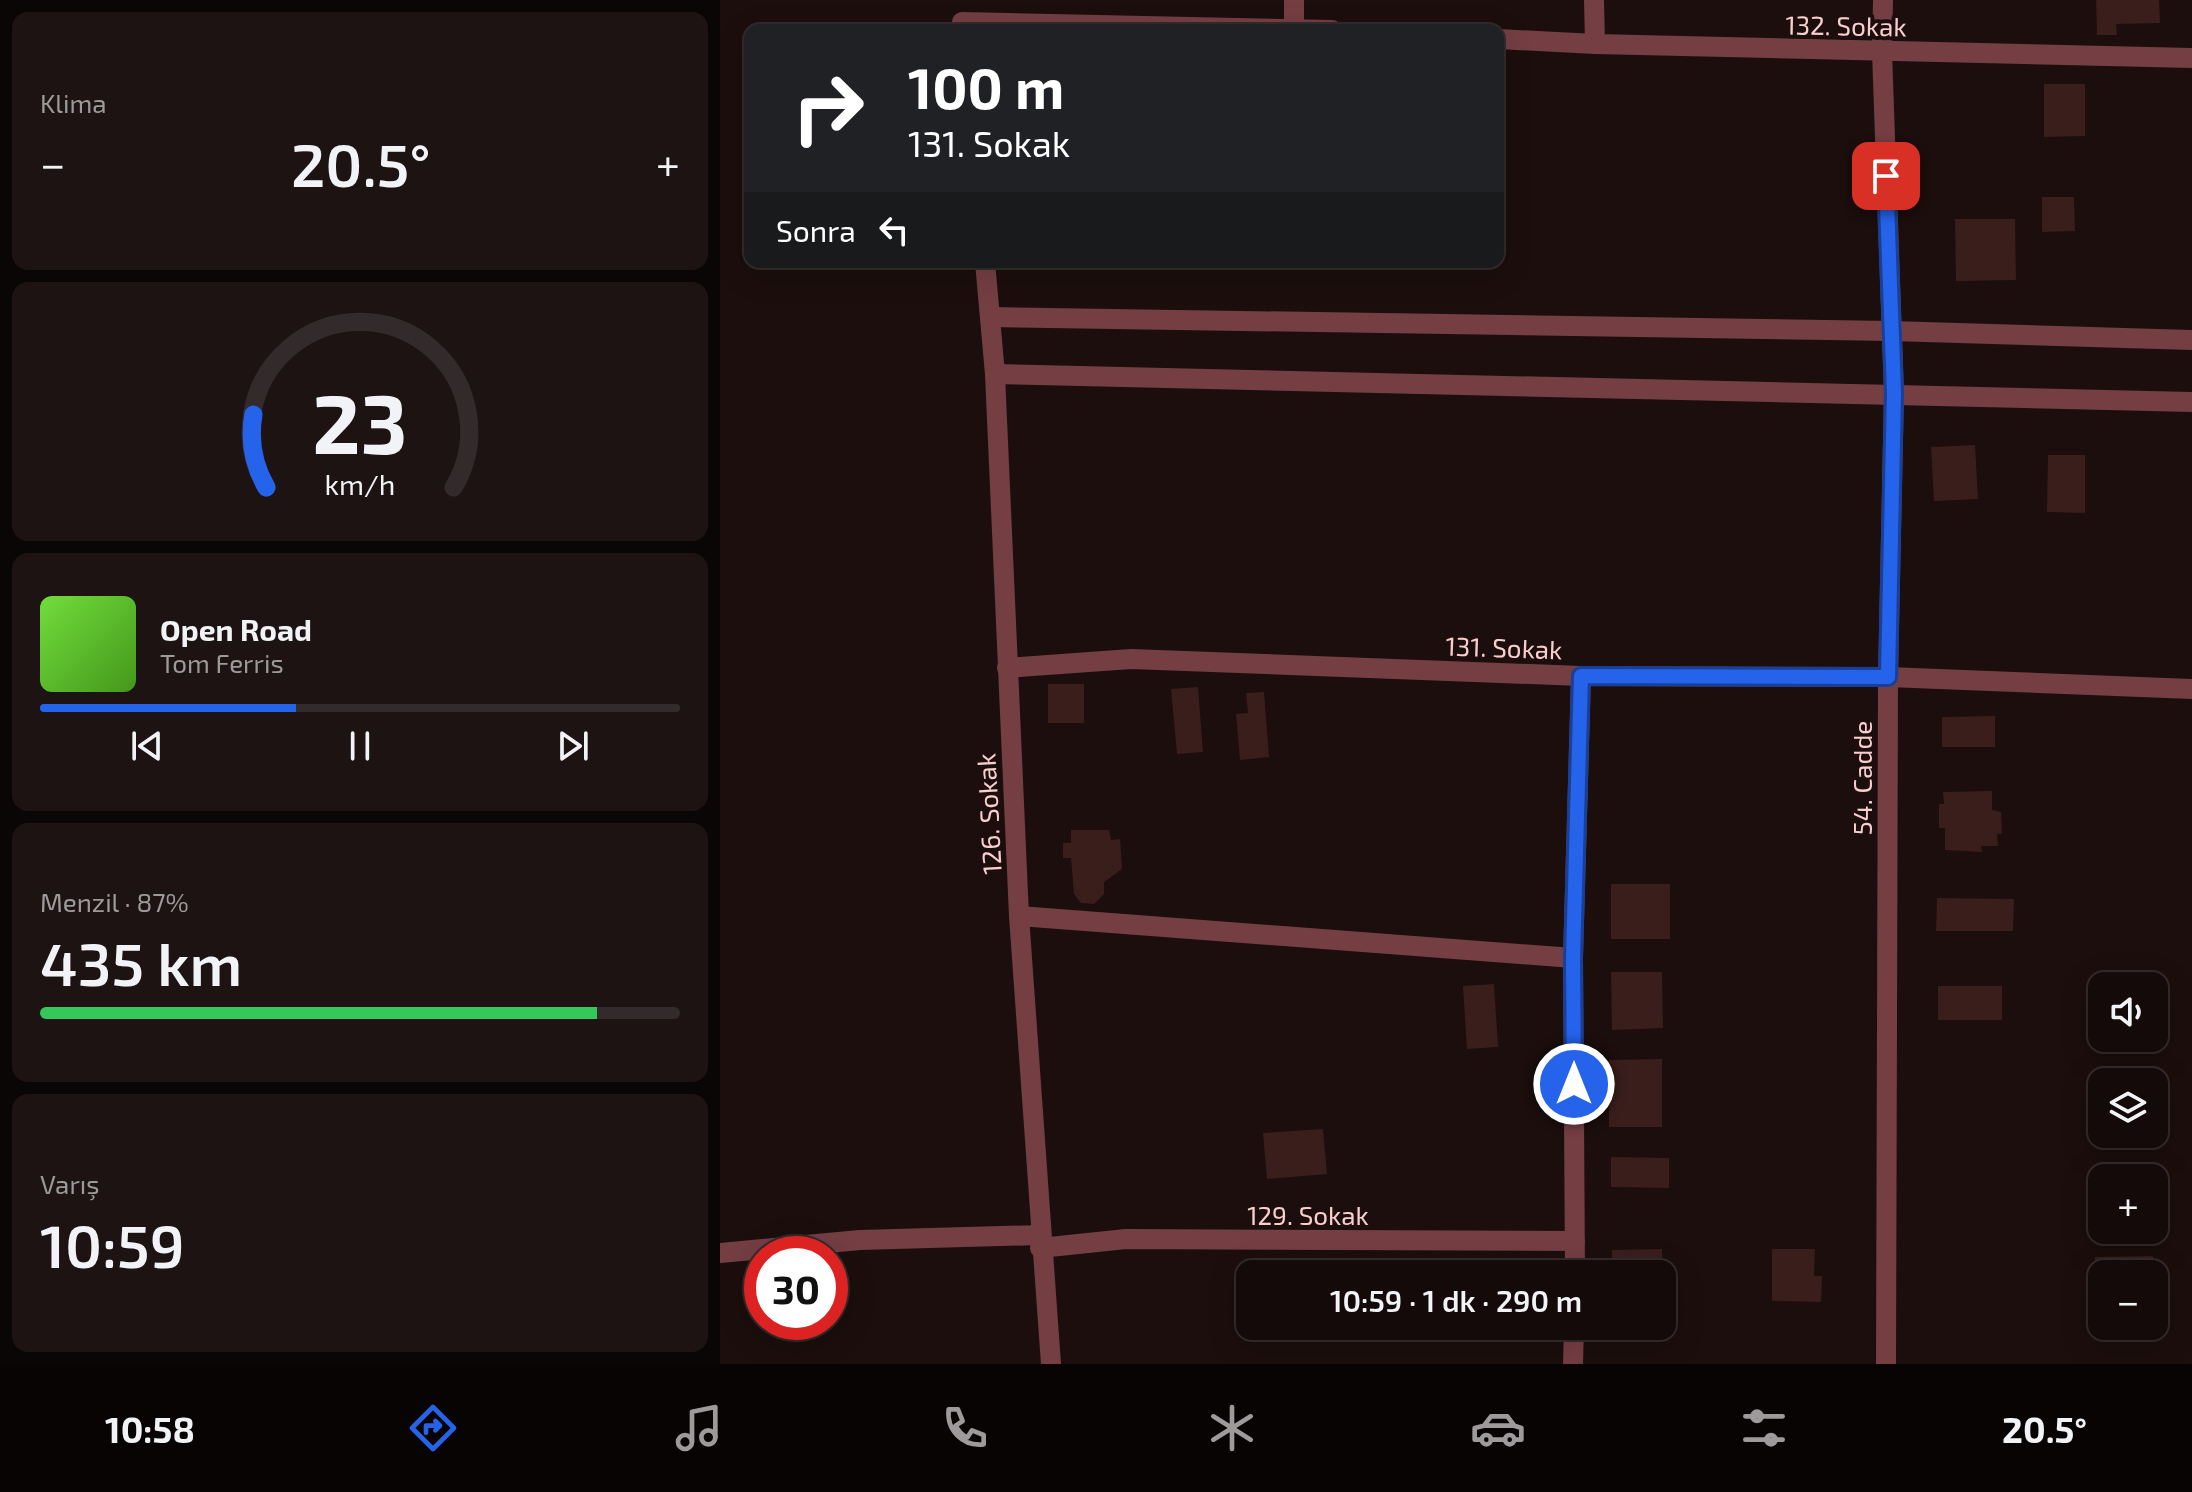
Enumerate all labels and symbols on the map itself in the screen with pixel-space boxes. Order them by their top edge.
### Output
street label: 132. Sokak [1785,8,1907,42]
pin [1852,142,1920,210]
street label: 131. Sokak [1445,629,1563,665]
street label: 54. Cadde [1846,721,1877,835]
street label: 126. Sokak [969,752,1007,876]
position arrow [1532,1042,1616,1126]
street label: 129. Sokak [1247,1199,1369,1230]
speed limit sign: 30 [744,1236,848,1340]

